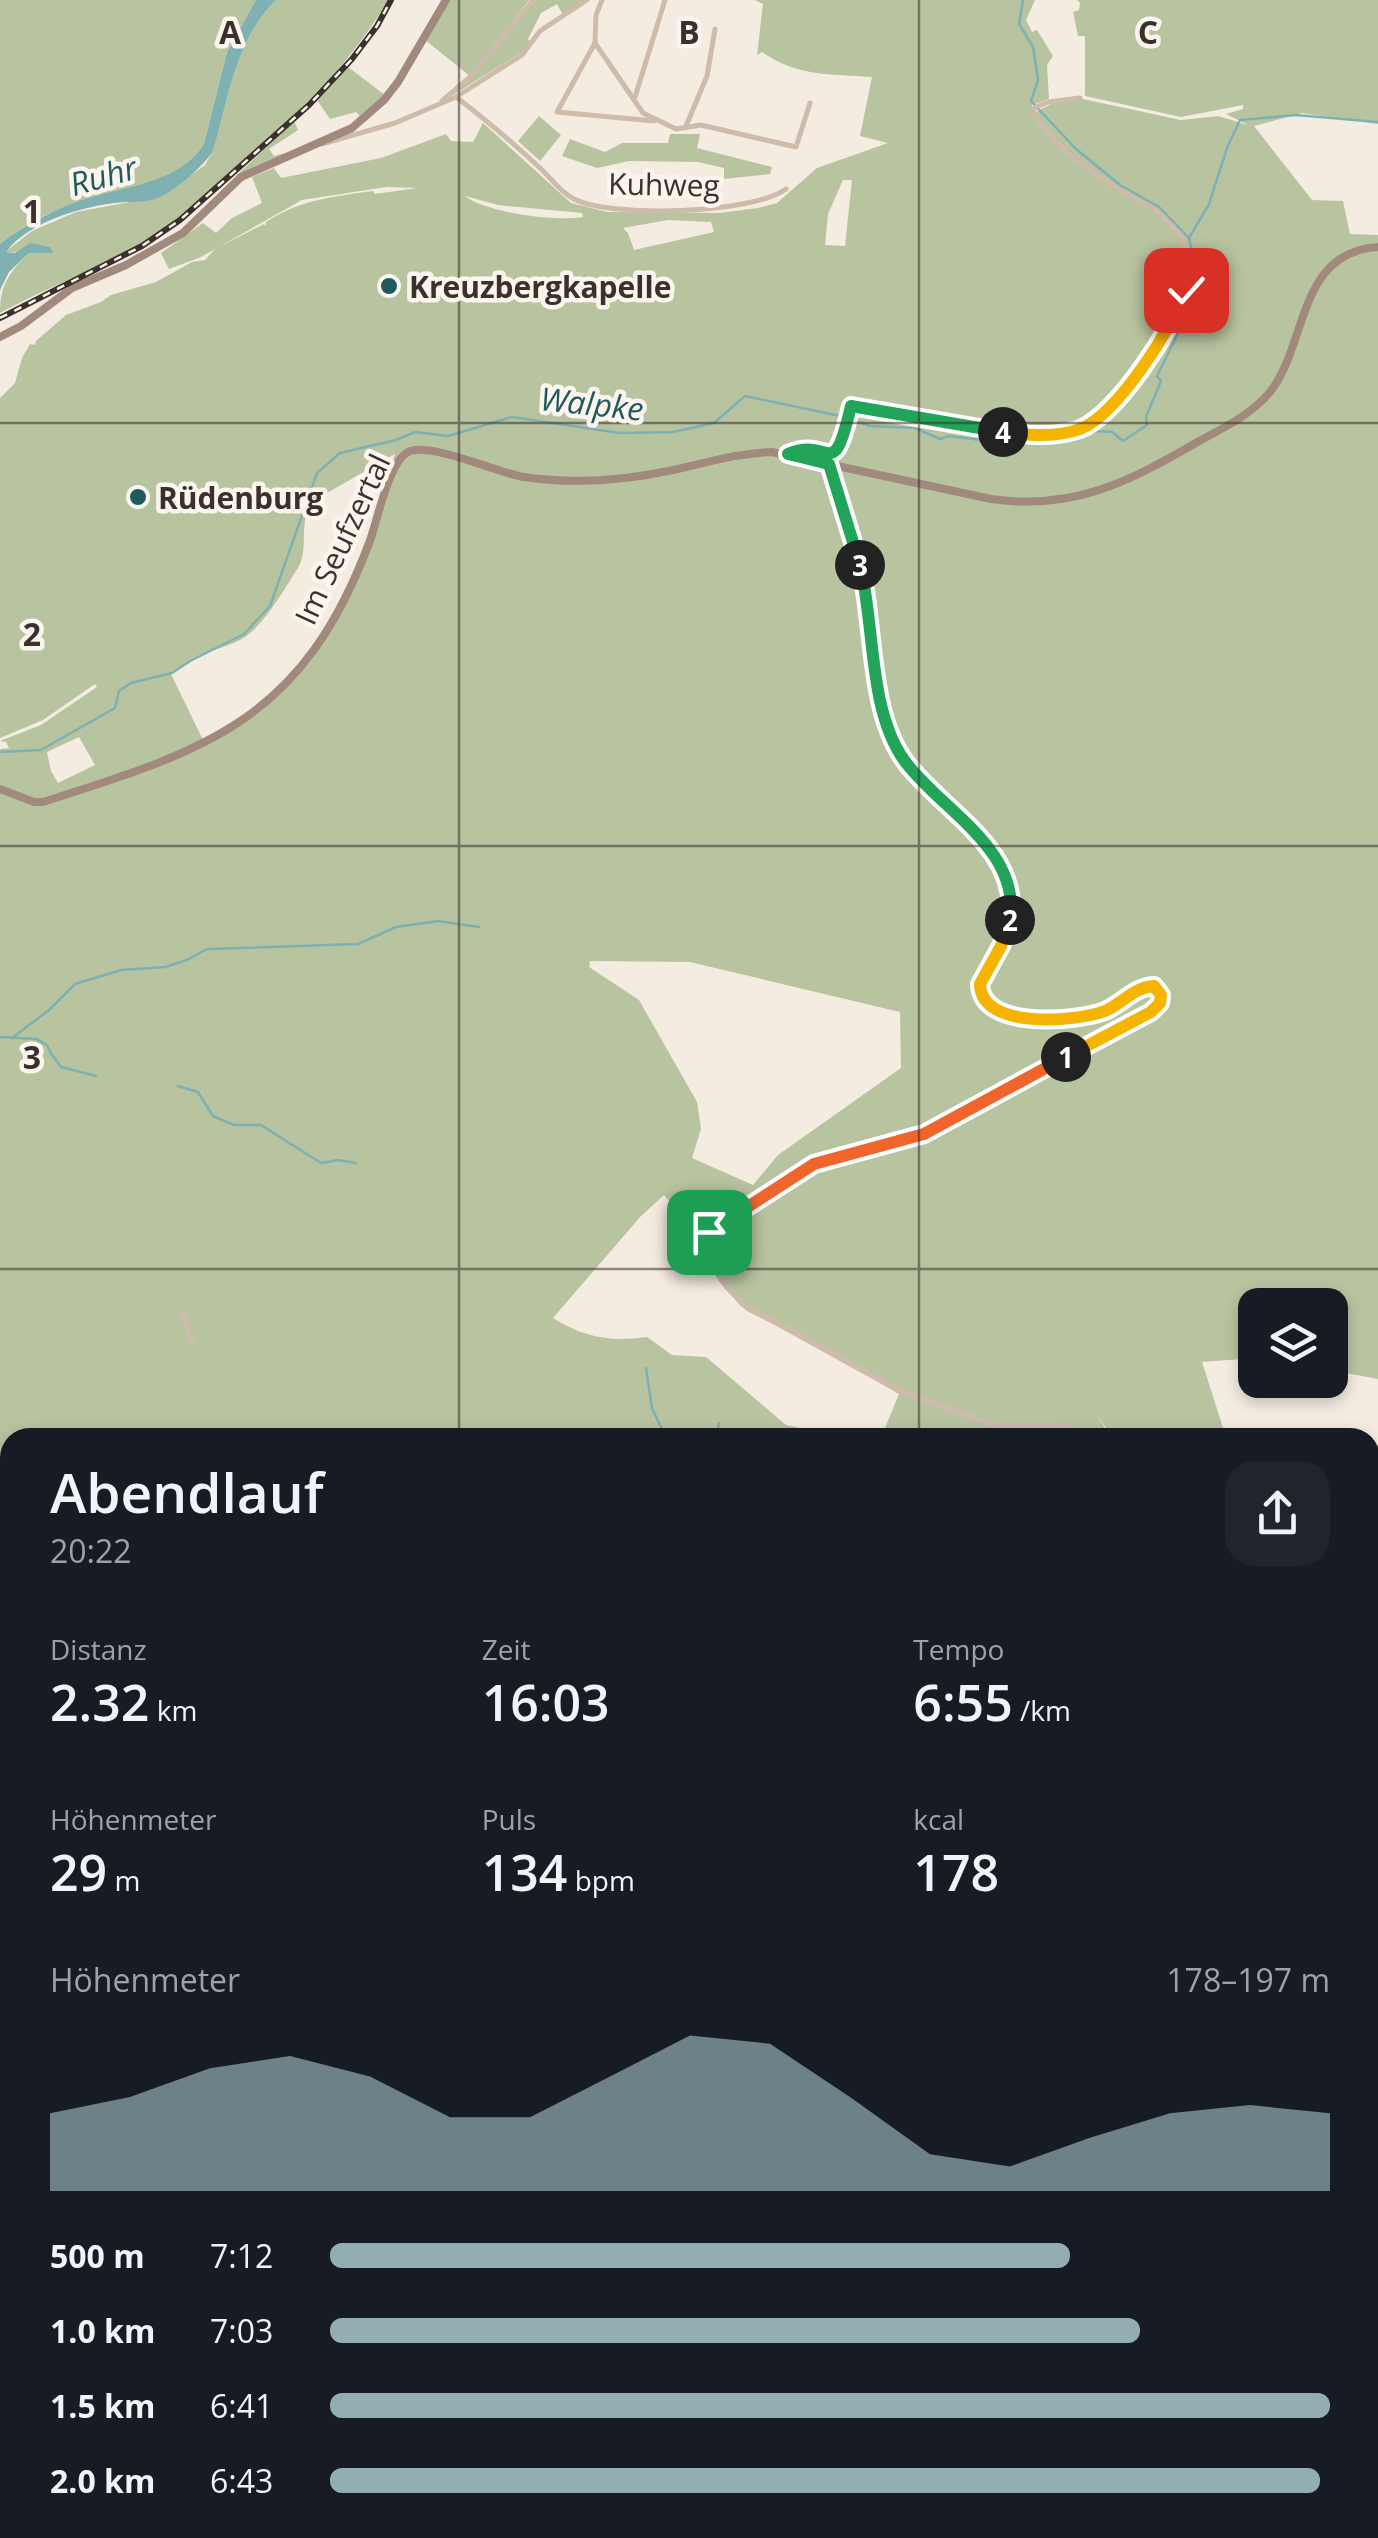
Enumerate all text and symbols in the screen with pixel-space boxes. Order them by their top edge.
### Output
text: A [219,10,242,53]
text: B [678,10,700,53]
text: C [1138,10,1158,53]
water label: Ruhr [64,145,143,205]
street label: Kuhweg [608,163,720,205]
text: 1 [23,189,41,232]
pin [1144,248,1229,333]
icon: check [1159,263,1214,318]
place label: Kreuzbergkapelle [409,266,671,307]
marker: Kreuzbergkapelle [378,275,400,297]
water label: Walpke [538,376,646,430]
pin: 4 [978,407,1028,457]
text: 4 [995,413,1011,451]
street label: Im Seufzertal [285,447,399,631]
place label: Rüdenburg [158,477,323,518]
marker: Rüdenburg [127,486,149,508]
pin: 3 [835,540,885,590]
text: 3 [852,546,868,584]
text: 2 [23,612,41,655]
pin: 2 [985,895,1035,945]
text: 2 [1002,901,1018,939]
pin: 1 [1041,1032,1091,1082]
text: 3 [23,1035,41,1078]
text: 1 [1058,1038,1074,1076]
pin [667,1190,752,1275]
icon: arrive [682,1205,737,1260]
map controls [1238,1288,1348,1398]
button: layers [1238,1288,1348,1398]
text: Abendlauf [50,1454,324,1529]
button: share [1225,1461,1330,1566]
text: 20:22 [50,1529,132,1572]
text: Distanz [50,1630,147,1668]
text: Zeit [482,1630,530,1668]
text: Tempo [913,1630,1004,1668]
text: 2.32 [50,1668,149,1736]
text: 16:03 [482,1668,610,1736]
text: 6:55 [913,1668,1013,1736]
text: km [149,1691,197,1729]
text: /km [1013,1691,1071,1729]
text: Höhenmeter [50,1800,216,1838]
text: Puls [482,1800,536,1838]
text: kcal [913,1800,964,1838]
text: 29 [50,1838,107,1906]
text: 134 [482,1838,567,1906]
text: 178 [913,1838,999,1906]
text: m [107,1861,140,1899]
text: bpm [567,1861,635,1899]
text: Höhenmeter [50,1958,240,2001]
text: 178–197 m [1166,1958,1330,2001]
text: 500 m [50,2234,145,2277]
text: 7:12 [210,2234,273,2277]
text: 1.0 km [50,2309,155,2352]
text: 7:03 [210,2309,273,2352]
text: 1.5 km [50,2384,155,2427]
text: 6:41 [210,2384,273,2427]
text: 2.0 km [50,2459,155,2502]
text: 6:43 [210,2459,273,2502]

